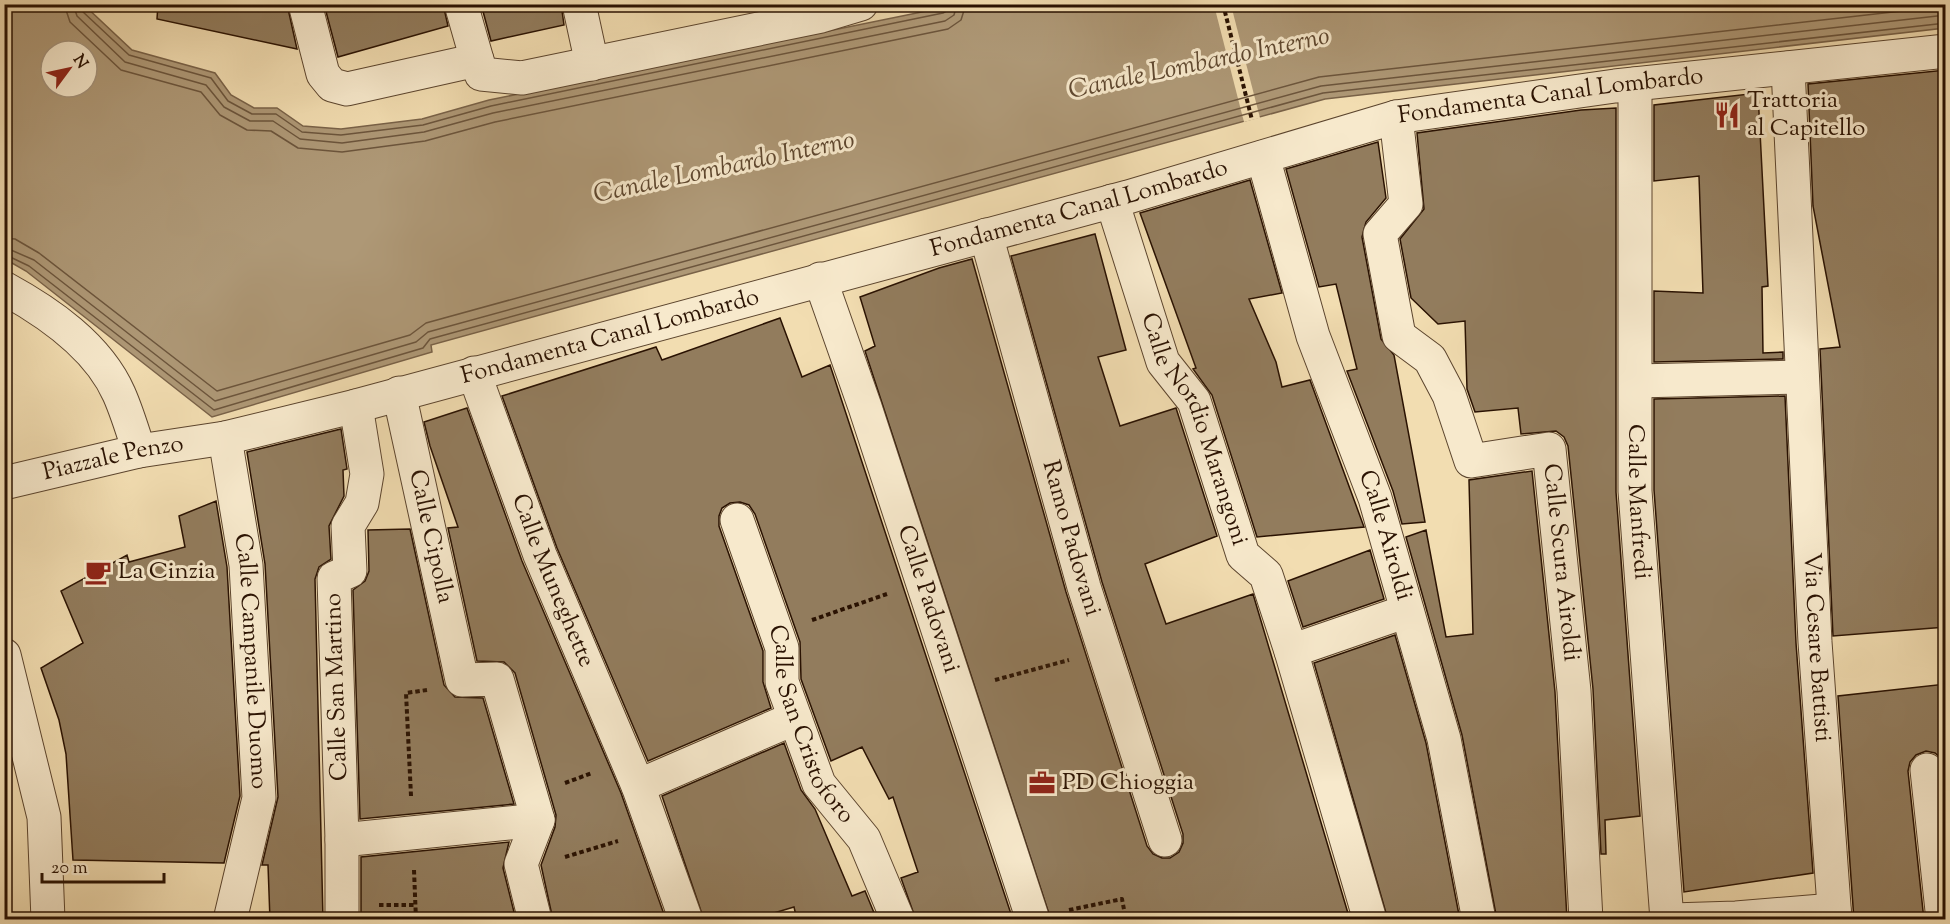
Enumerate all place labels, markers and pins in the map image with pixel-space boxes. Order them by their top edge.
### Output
place label: Trattoria al Capitello [1747,84,1865,146]
restaurant icon: Trattoria al Capitello [1712,100,1742,130]
place label: La Cinzia [118,555,216,589]
cafe icon: La Cinzia [83,557,113,587]
place label: PD Chioggia [1062,766,1194,800]
office icon: PD Chioggia [1027,768,1057,798]

